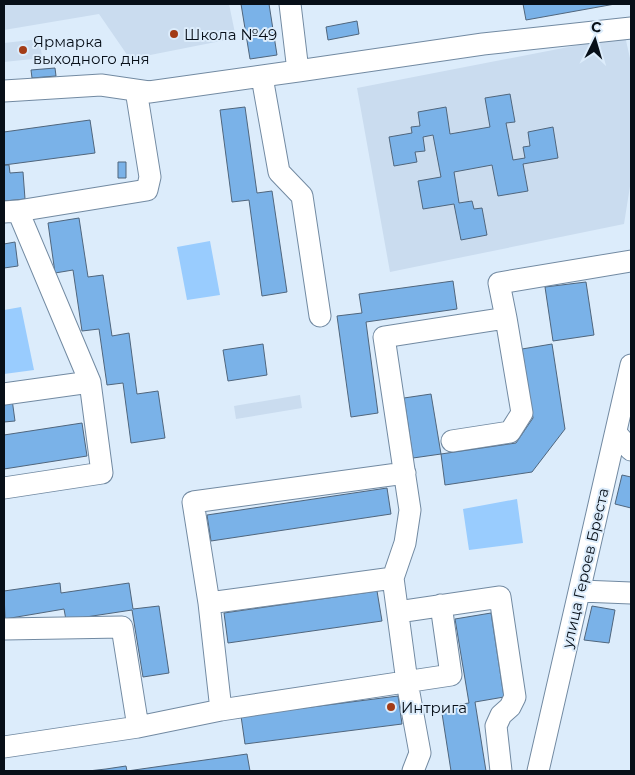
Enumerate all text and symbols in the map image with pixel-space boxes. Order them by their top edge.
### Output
north arrow [570,15,620,65]
text: С [590,18,602,36]
place label: Школа №49 [184,25,277,44]
marker: Школа №49 [168,28,180,40]
place label: Ярмарка выходного дня [33,32,150,68]
marker: Ярмарка выходного дня [17,44,29,56]
street label: улица Героев Бреста [557,486,613,651]
place label: Интрига [401,698,467,717]
marker: Интрига [385,701,397,713]

